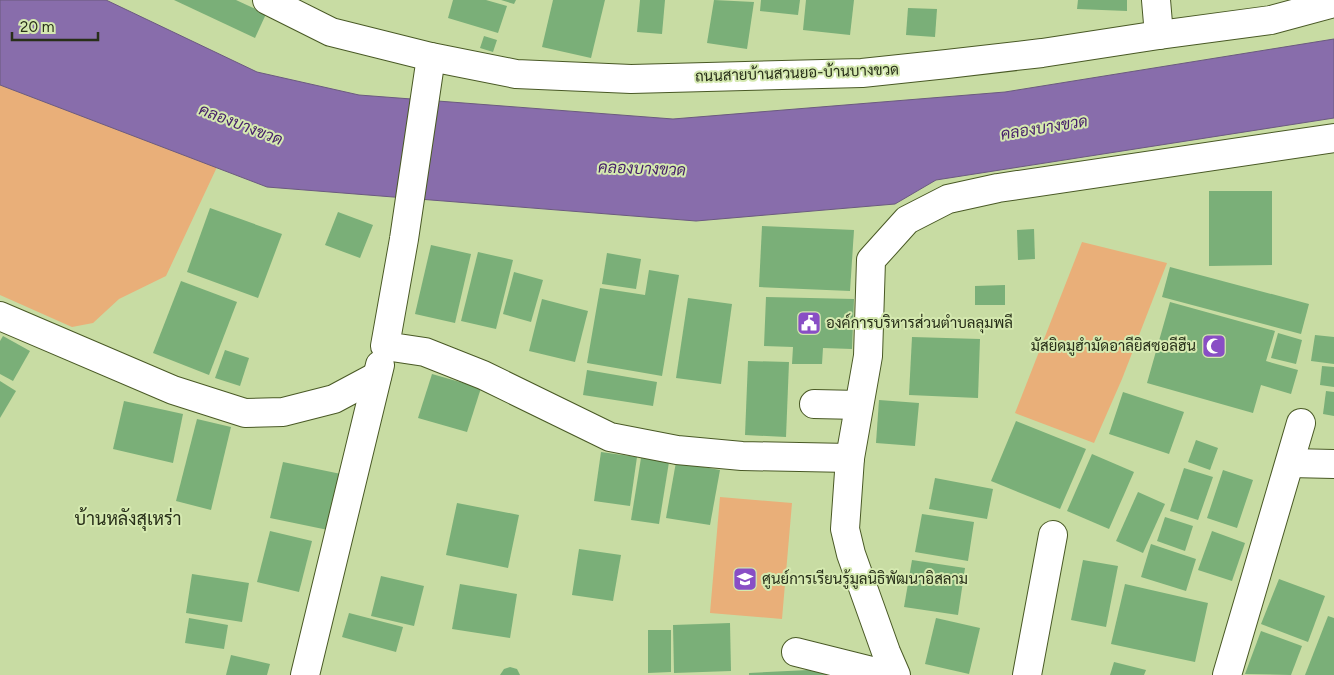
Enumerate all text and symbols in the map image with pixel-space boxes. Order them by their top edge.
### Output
scale bar [12,10,99,42]
text: 20 m [20,18,54,36]
street label: ถนนสายบ้านสวนยอ-บ้านบางขวด [695,59,899,86]
water label: คลองบางขวด [196,100,285,149]
water label: คลองบางขวด [999,111,1089,144]
water label: คลองบางขวด [598,157,686,180]
public building icon: องค์การบริหารส่วนตำบลลุมพลี [796,310,822,336]
place label: องค์การบริหารส่วนตำบลลุมพลี [826,313,1013,334]
mosque icon: มัสยิดมูฮำมัดอาลียิสซอลีฮีน [1201,333,1227,359]
place label: มัสยิดมูฮำมัดอาลียิสซอลีฮีน [1031,336,1196,356]
district label: บ้านหลังสุเหร่า [75,507,181,531]
school or university icon: ศูนย์การเรียนรู้มูลนิธิพัฒนาอิสลาม [732,566,758,592]
place label: ศูนย์การเรียนรู้มูลนิธิพัฒนาอิสลาม [762,569,968,589]

